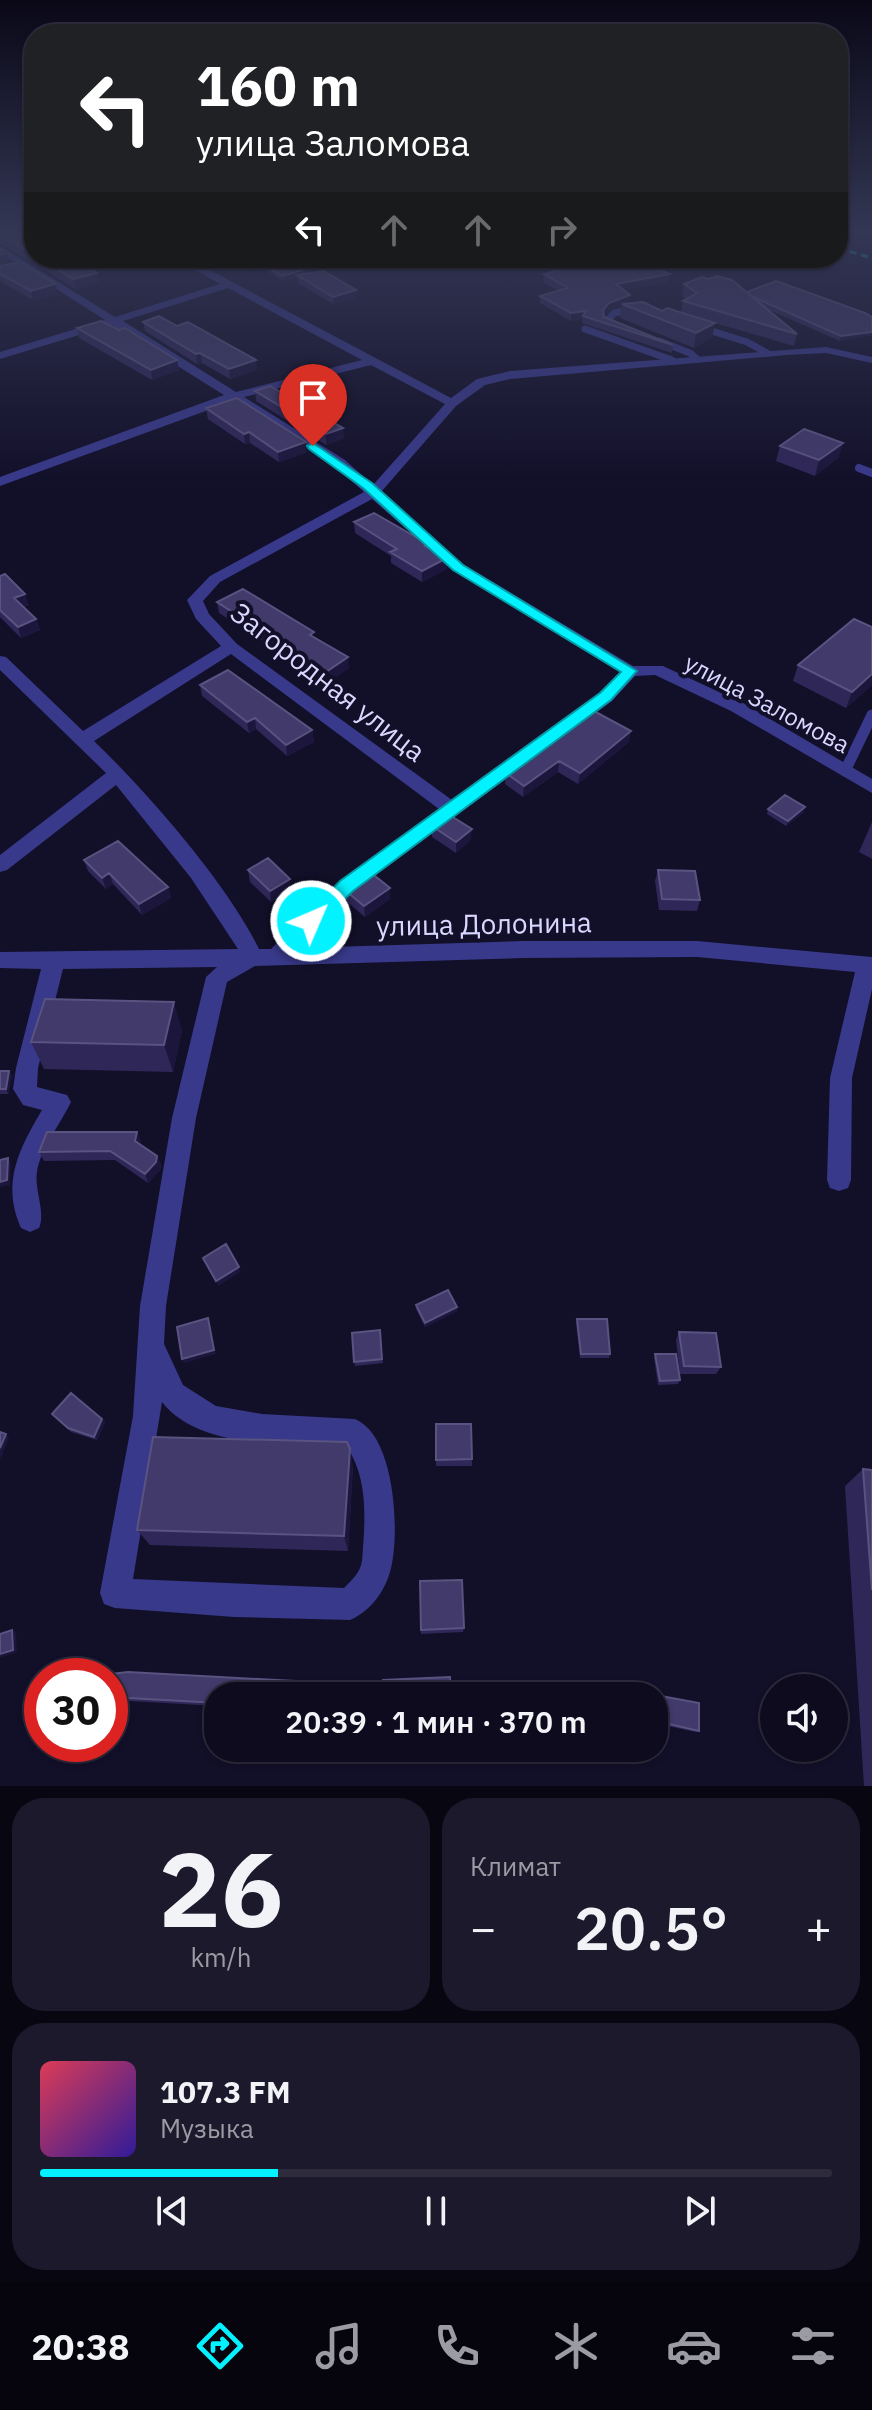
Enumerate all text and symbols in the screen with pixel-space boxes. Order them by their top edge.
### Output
text: 160 m [196,49,360,121]
icon: left [64,56,168,160]
text: улица Заломова [196,119,470,166]
icon: left [288,208,332,252]
icon: ahead [372,208,416,252]
icon: ahead [456,208,500,252]
icon: right [540,208,584,252]
pin [279,364,347,446]
icon: arrive [291,376,335,420]
street label: Загородная улица [223,594,434,769]
street label: улица Заломова [679,646,856,760]
position arrow [269,879,353,963]
street label: улица Долонина [376,903,592,944]
speed limit sign: 30 [24,1658,128,1762]
map controls [760,1674,848,1762]
button: sound [760,1674,848,1762]
text: 20:39 · 1 мин · 370 m [285,1702,587,1741]
text: 26 [159,1820,283,1956]
text: Климат [470,1849,561,1883]
text: 20.5° [574,1888,728,1967]
text: − [470,1899,496,1956]
text: + [806,1899,832,1956]
text: km/h [190,1940,252,1974]
text: 107.3 FM [160,2072,291,2111]
text: Музыка [160,2111,254,2145]
icon: previous [150,2189,194,2233]
icon: pause [414,2189,458,2233]
icon: next [678,2189,722,2233]
icon: directions [192,2318,248,2374]
icon: music [311,2318,367,2374]
icon: phone [429,2318,485,2374]
icon: climate [548,2318,604,2374]
icon: car [666,2318,722,2374]
icon: filters [785,2318,841,2374]
text: 20:38 [31,2323,130,2370]

